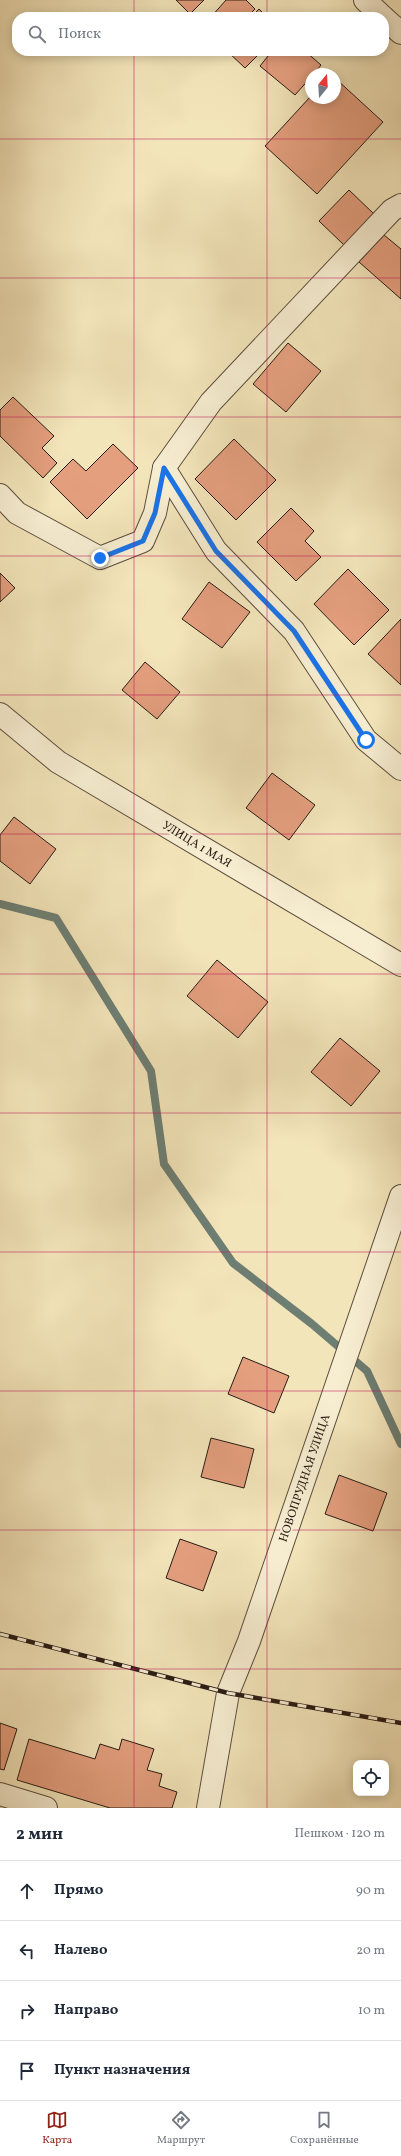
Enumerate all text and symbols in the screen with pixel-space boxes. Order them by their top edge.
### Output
search box [12,12,389,56]
icon: search [26,23,48,45]
text: Поиск [58,24,101,45]
north arrow [305,68,341,104]
route end [91,549,109,567]
route start [357,731,375,749]
street label: УЛИЦА 1 МАЯ [159,818,234,872]
street label: НОВОПРУДНАЯ УЛИЦА [276,1412,335,1544]
map controls [353,1760,389,1796]
button: locate [353,1760,389,1796]
text: 2 мин [16,1823,63,1846]
text: Пешком · 120 m [294,1825,385,1843]
icon: ahead [16,1880,38,1902]
text: Прямо [54,1880,103,1901]
text: 90 m [356,1882,385,1900]
icon: left [16,1940,38,1962]
text: Налево [54,1940,108,1961]
text: 20 m [356,1942,385,1960]
icon: right [16,2000,38,2022]
text: Направо [54,2000,118,2021]
text: 10 m [358,2002,385,2020]
icon: arrive [16,2060,38,2082]
text: Пункт назначения [54,2060,190,2081]
tab: Карта [42,2109,72,2148]
tab: Маршрут [157,2109,205,2148]
tab: Сохранённые [290,2109,359,2148]

